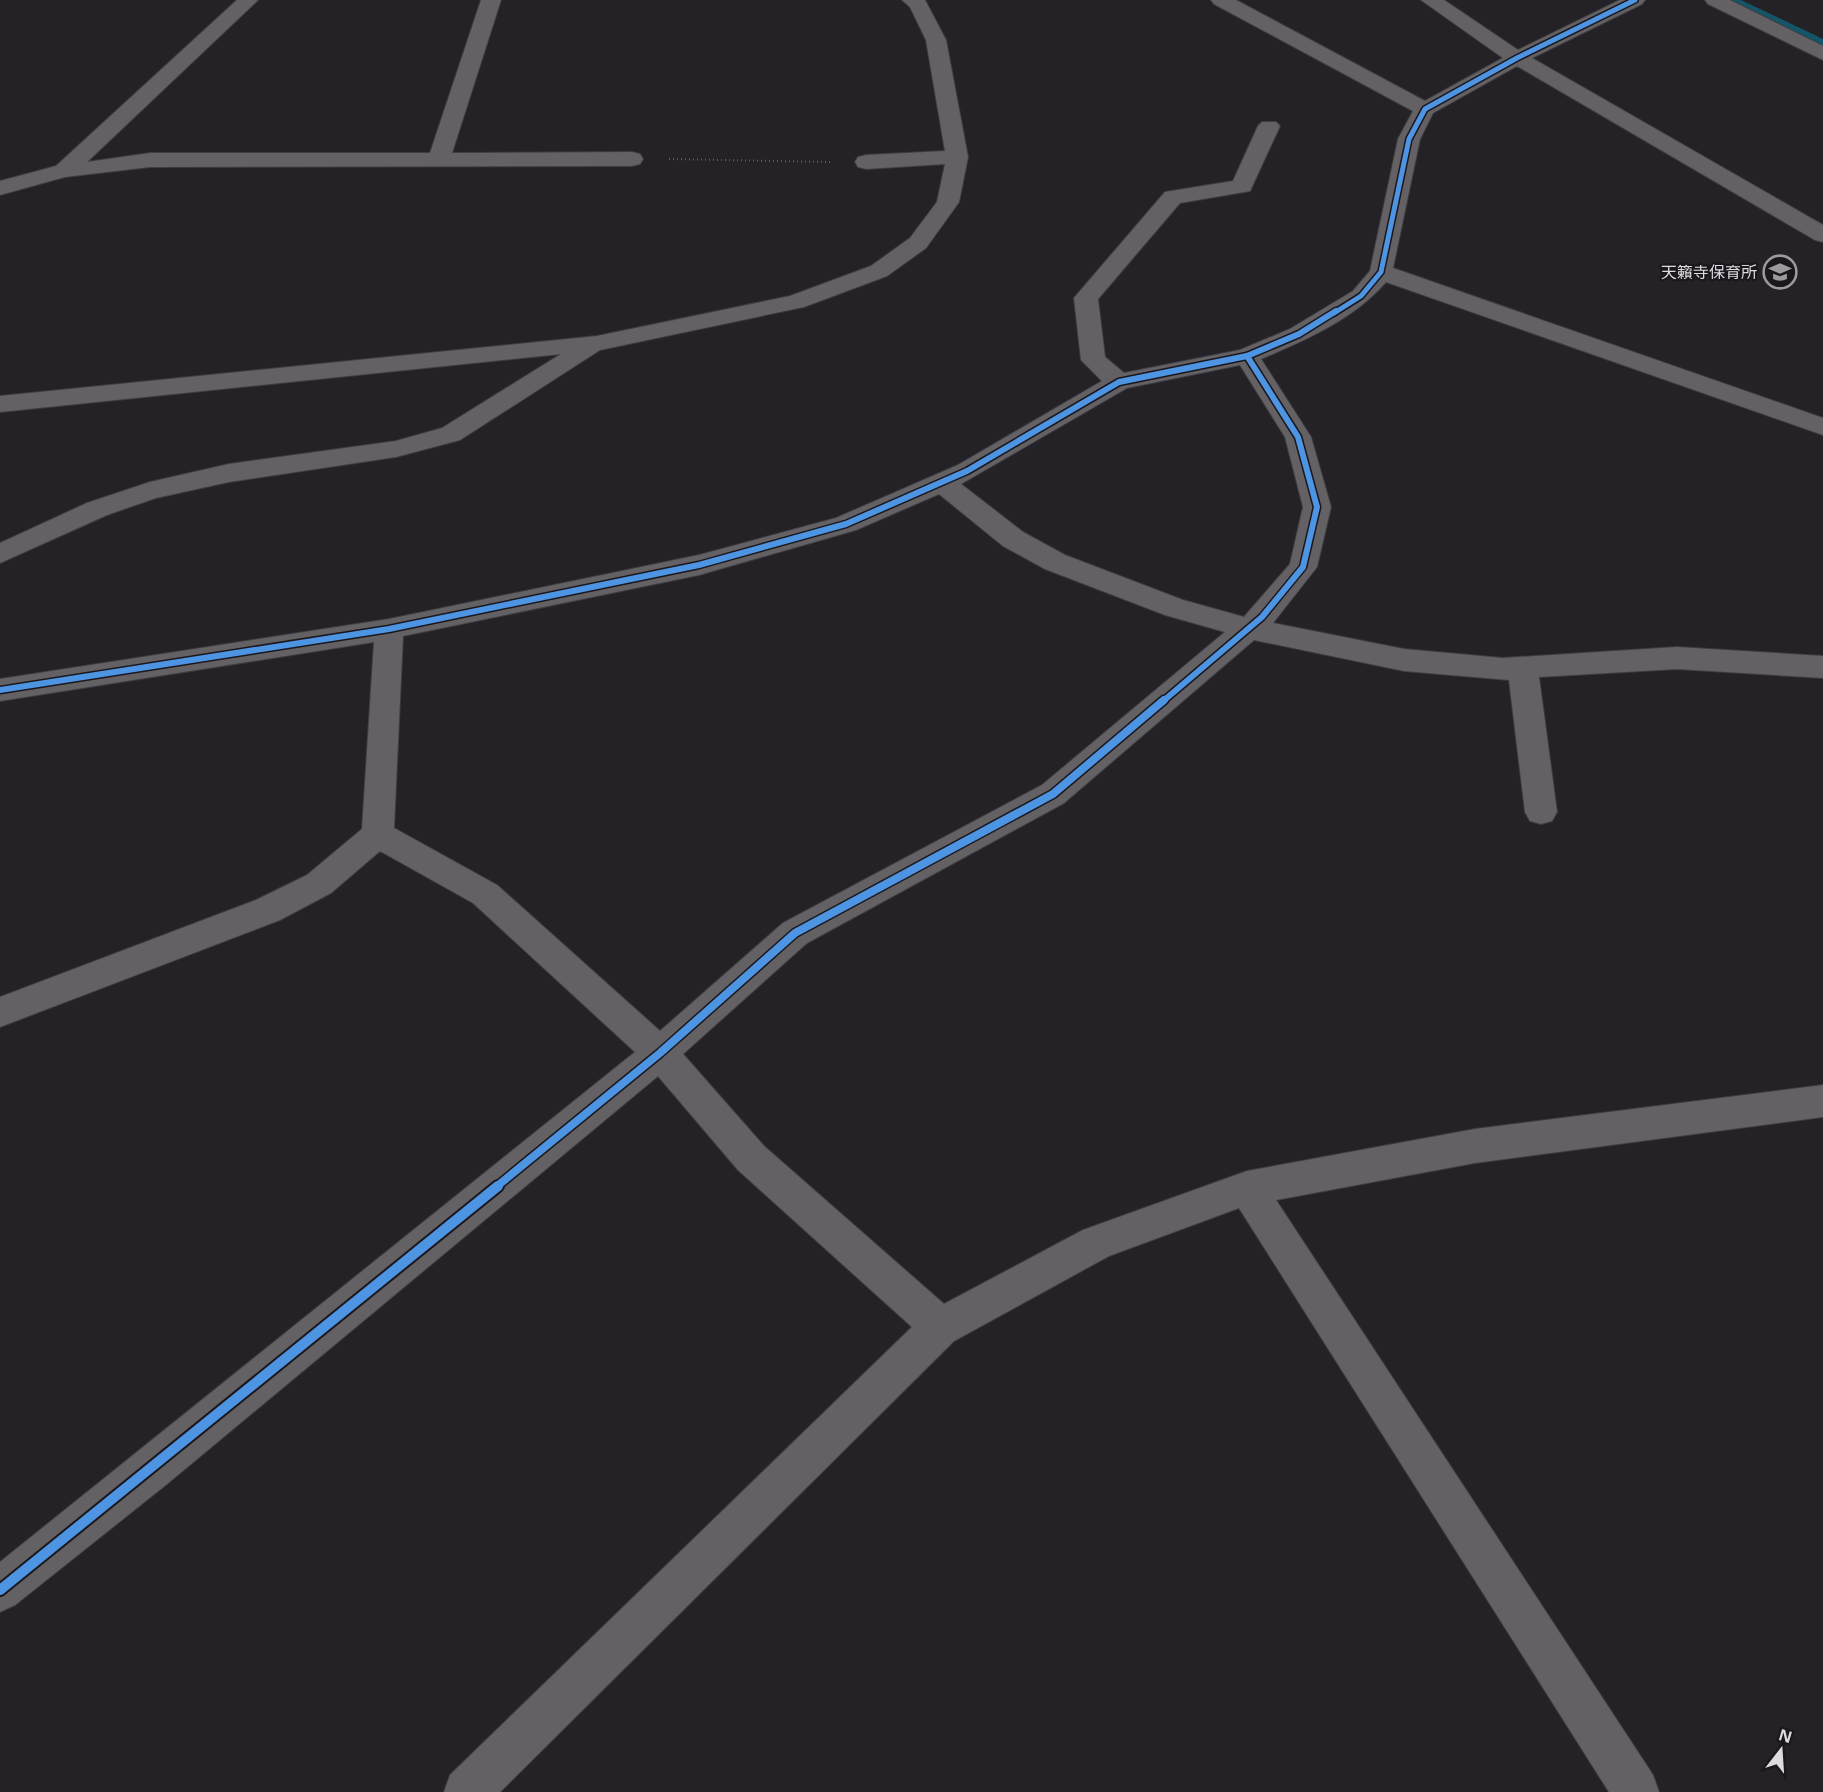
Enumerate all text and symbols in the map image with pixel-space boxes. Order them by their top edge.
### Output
school or university icon: 天籟寺保育所 [1762,254,1798,290]
place label: 天籟寺保育所 [1661,261,1757,283]
north arrow [1751,1720,1811,1780]
text: N [1776,1723,1795,1748]

